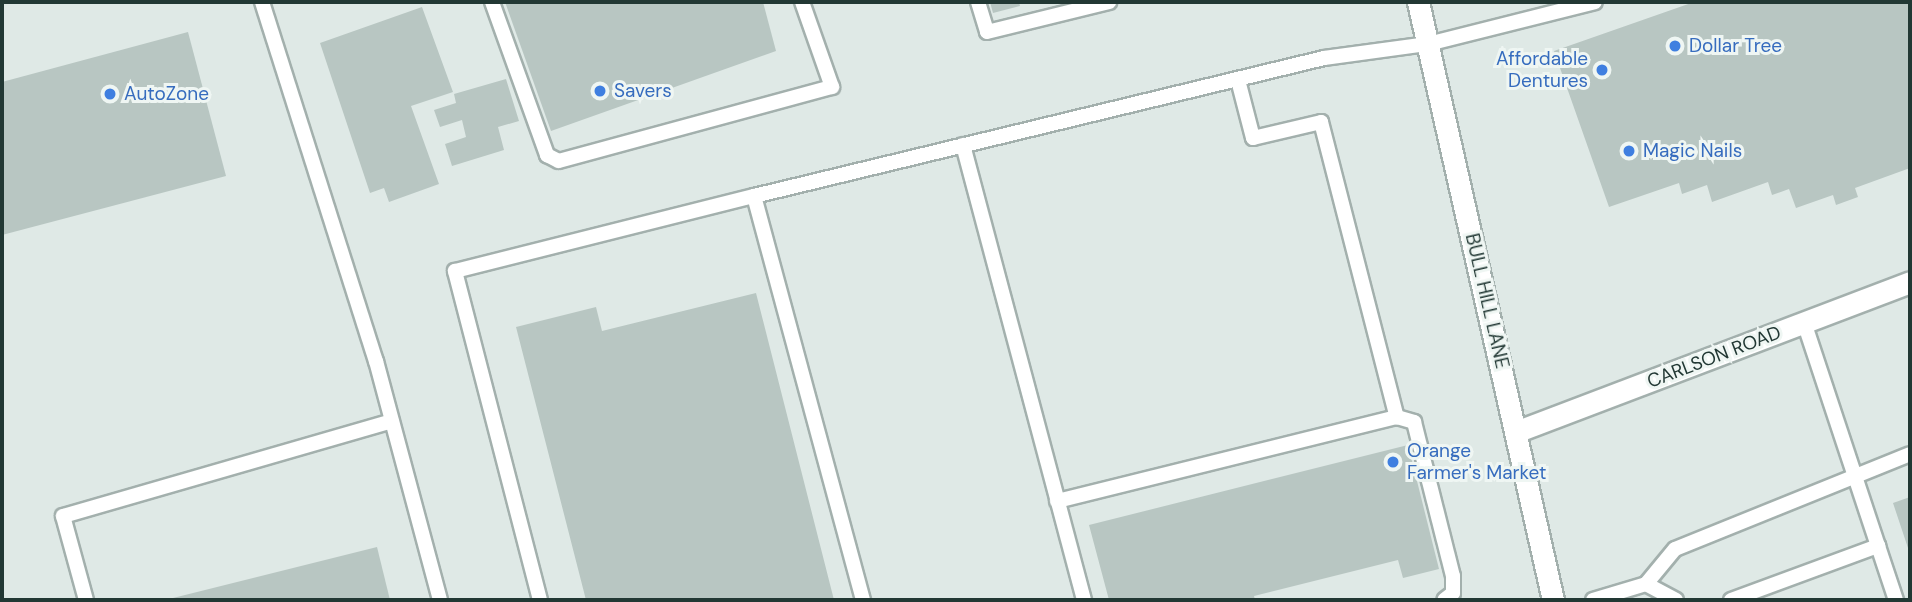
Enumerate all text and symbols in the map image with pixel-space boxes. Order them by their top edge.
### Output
place label: Dollar Tree [1689,35,1782,57]
marker: Dollar Tree [1667,38,1683,54]
place label: Affordable Dentures [1496,48,1588,92]
marker: Affordable Dentures [1594,62,1610,78]
place label: Savers [614,80,672,102]
place label: AutoZone [124,83,209,105]
marker: Savers [592,83,608,99]
marker: AutoZone [102,86,118,102]
place label: Magic Nails [1643,140,1742,162]
marker: Magic Nails [1621,143,1637,159]
street label: BULL HILL LANE [1460,231,1514,371]
street label: CARLSON ROAD [1644,321,1784,393]
place label: Orange Farmer's Market [1407,440,1546,484]
marker: Orange Farmer's Market [1385,454,1401,470]

